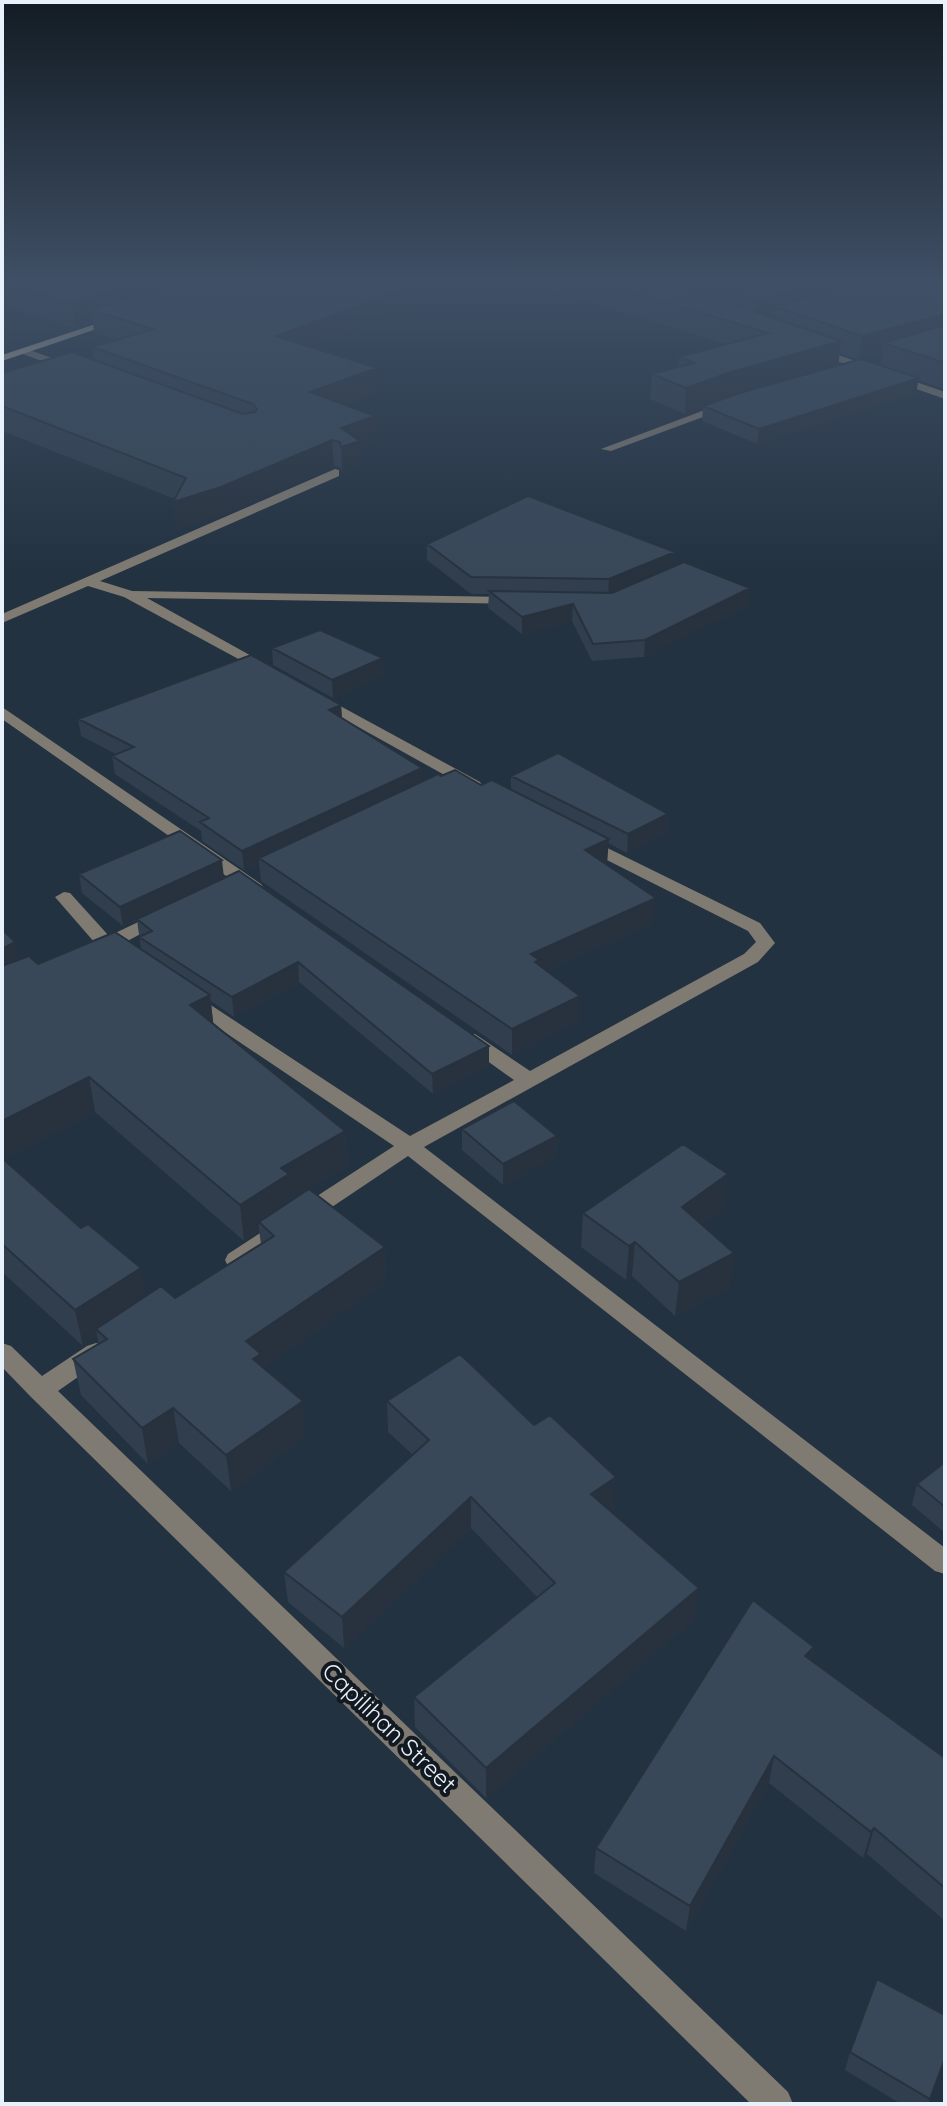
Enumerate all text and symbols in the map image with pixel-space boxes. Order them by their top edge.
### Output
street label: Capilihan Street [316,1656,463,1799]

